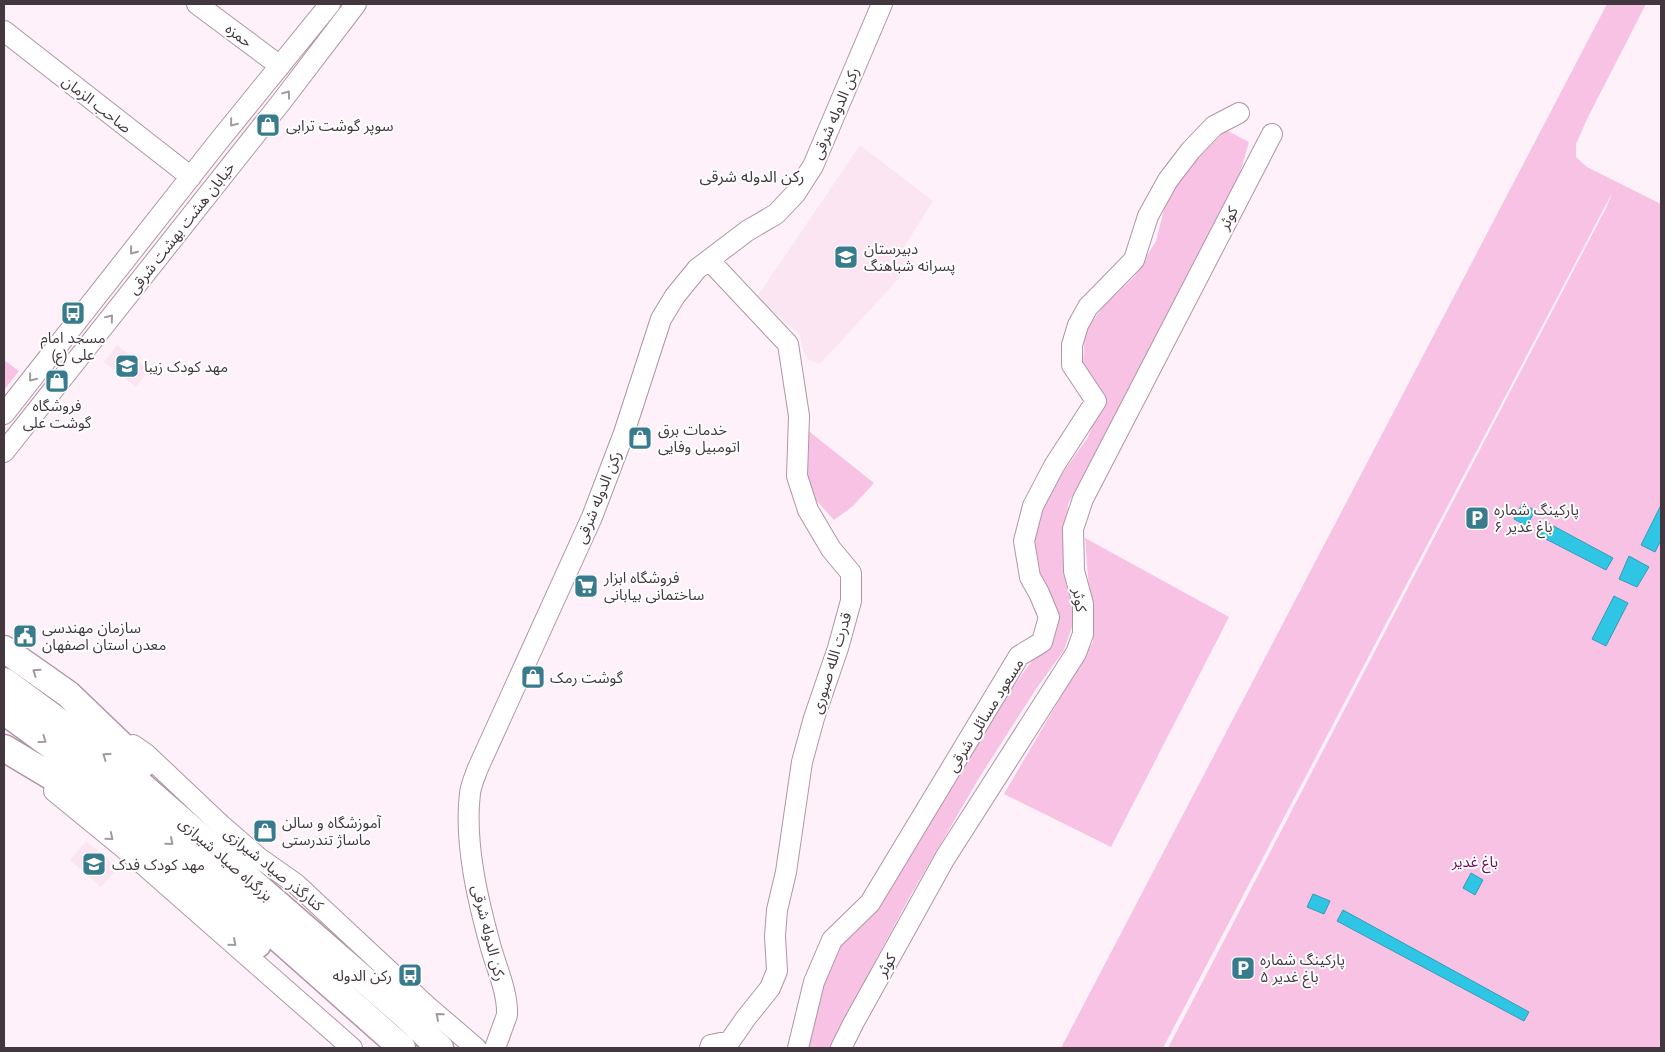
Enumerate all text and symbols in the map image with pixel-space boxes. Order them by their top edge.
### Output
street label: حمزه [222,19,256,51]
street label: رکن الدوله شرقی [807,64,863,162]
street label: صاحب الزمان [59,71,135,137]
one-way arrow [282,91,290,100]
shop icon: سوپر گوشت ترابی [255,112,281,138]
place label: سوپر گوشت ترابی [286,116,394,136]
one-way arrow [230,118,239,127]
street label: خیابان هشت بهشت شرقی [123,158,239,298]
district label: رکن الدوله شرقی [700,166,804,186]
street label: کوثر [1214,202,1242,234]
place label: دبیرستان پسرانه شباهنگ [864,239,955,276]
school or university icon: دبیرستان پسرانه شباهنگ [833,244,859,270]
one-way arrow [130,245,138,254]
bus stop icon: مسجد امام علی (ع) [60,300,86,326]
one-way arrow [105,314,114,323]
place label: مسجد امام علی (ع) [40,328,106,367]
school or university icon: مهد کودک زیبا [114,353,140,379]
place label: مهد کودک زیبا [144,357,228,376]
shop icon: فروشگاه گوشت علی [44,368,70,394]
one-way arrow [29,373,38,382]
place label: فروشگاه گوشت علی [23,396,92,432]
place label: خدمات برق اتومبیل وفایی [658,420,740,456]
shop icon: خدمات برق اتومبیل وفایی [627,425,653,451]
street label: رکن الدوله شرقی [571,448,625,546]
place label: پارکینگ شماره ۶ باغ غدیر [1494,500,1579,539]
parking icon: پارکینگ شماره ۶ باغ غدیر [1464,505,1490,531]
place label: فروشگاه ابزار ساختمانی بیابانی [603,568,704,604]
supermarket icon: فروشگاه ابزار ساختمانی بیابانی [573,573,599,599]
street label: کوثر [1069,586,1091,614]
street label: قدرت الله صبوری [807,610,856,716]
place label: سازمان مهندسی معدن استان اصفهان [42,618,166,654]
public building icon: سازمان مهندسی معدن استان اصفهان [12,623,38,649]
street label: مسعود مسائلی شرقی [942,655,1028,775]
shop icon: گوشت رمک [520,664,546,690]
place label: گوشت رمک [550,668,624,687]
one-way arrow [32,669,42,678]
one-way arrow [37,734,47,743]
one-way arrow [103,753,112,761]
street label: بزرگراه صیاد شیرازی [175,813,277,905]
place label: آموزشگاه و سالن ماساژ تندرستی [282,813,382,849]
shop icon: آموزشگاه و سالن ماساژ تندرستی [252,818,278,844]
street label: کنارگذر صیاد شیرازی [220,823,328,915]
one-way arrow [104,831,113,840]
one-way arrow [164,836,173,845]
school or university icon: مهد کودک فدک [81,851,107,877]
park label: باغ غدیر [1451,852,1498,874]
place label: مهد کودک فدک [112,855,205,874]
street label: رکن الدوله شرقی [468,883,510,983]
one-way arrow [227,937,236,946]
street label: کوثر [871,949,900,981]
place label: پارکینگ شماره ۵ باغ غدیر [1260,950,1345,989]
parking icon: پارکینگ شماره ۵ باغ غدیر [1230,955,1256,981]
bus stop icon: رکن الدوله [397,962,423,988]
place label: رکن الدوله [333,966,392,985]
one-way arrow [435,1013,444,1022]

